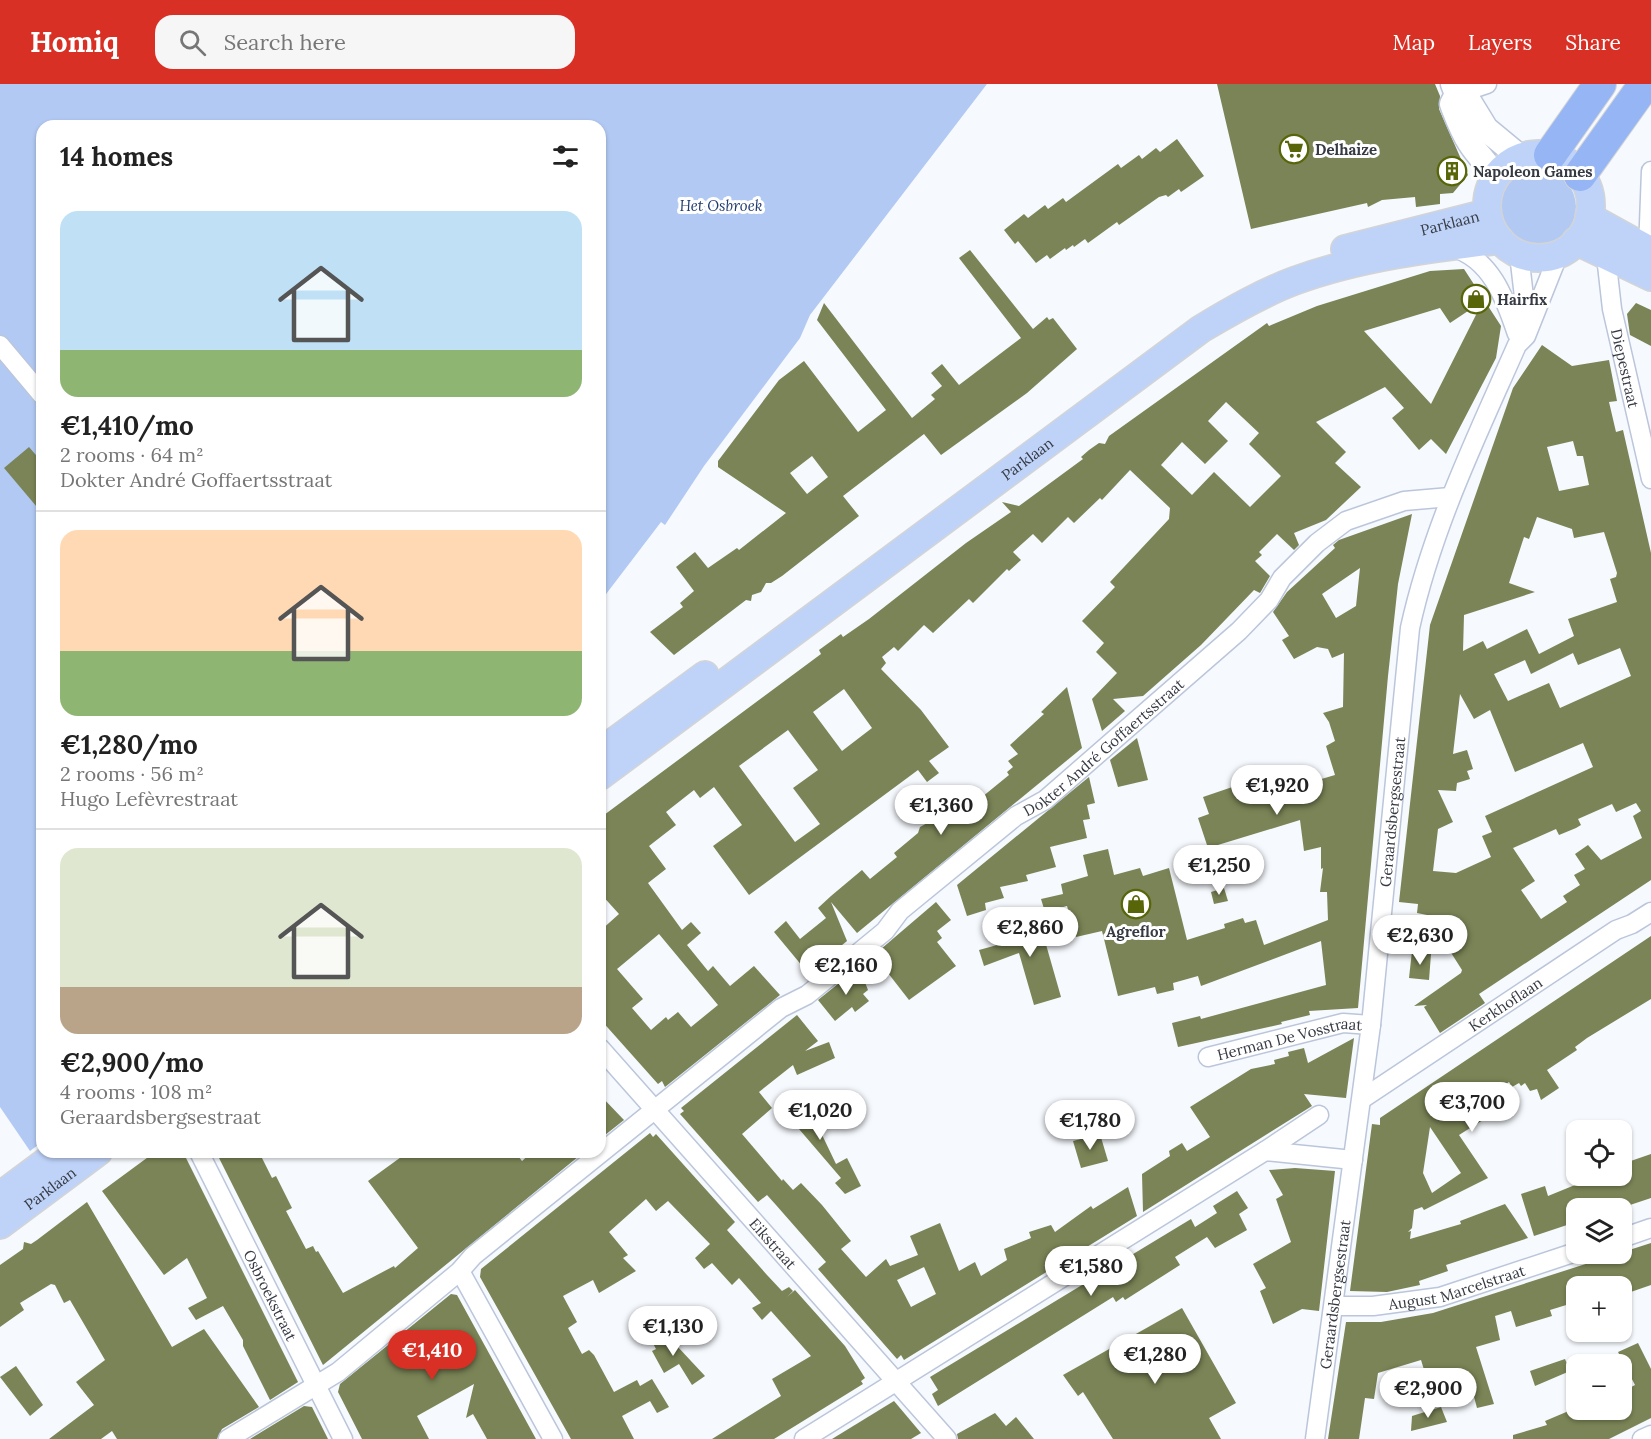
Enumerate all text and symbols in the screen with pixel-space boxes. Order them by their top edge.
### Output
search box [155,15,575,69]
text: Homiq [30,24,119,60]
icon: search [176,26,209,59]
text: Search here [224,28,346,56]
text: Map [1392,29,1435,56]
text: Layers [1468,29,1532,56]
text: Share [1565,29,1621,56]
supermarket icon: Delhaize [1278,133,1310,165]
text: 14 homes [60,140,173,173]
icon: filters [549,140,582,173]
place label: Delhaize [1315,140,1377,159]
building icon: Napoleon Games [1436,155,1468,187]
place label: Napoleon Games [1473,162,1593,181]
park label: Het Osbroek [679,196,763,215]
street label: Parklaan [1418,206,1481,239]
icon: home [267,250,375,358]
shop icon: Hairfix [1460,283,1492,315]
place label: Hairfix [1497,290,1547,309]
street label: Diepestraat [1607,327,1644,410]
text: €1,410/mo [60,409,194,442]
street label: Parklaan [997,433,1057,484]
text: 2 rooms · 64 m² [60,442,204,467]
text: Dokter André Goffaertsstraat [60,467,332,492]
icon: home [267,569,375,677]
street label: Dokter André Goffaertsstraat [1020,674,1188,820]
text: €1,280/mo [60,728,198,761]
street label: Geraardsbergsestraat [1375,736,1409,888]
text: 2 rooms · 56 m² [60,761,204,786]
pin: €1,920 [1228,765,1326,816]
text: €1,920 [1245,772,1309,797]
pin: €1,360 [892,785,990,836]
text: Hugo Lefèvrestraat [60,786,238,811]
text: €1,360 [909,792,973,817]
pin: €1,250 [1170,845,1268,896]
text: €1,250 [1187,852,1251,877]
icon: home [267,887,375,995]
shop icon: Agreflor [1120,888,1152,920]
pin: €2,860 [981,907,1079,958]
text: €2,860 [996,914,1064,939]
pin: €2,630 [1371,915,1469,966]
place label: Agreflor [1106,922,1166,941]
text: €2,630 [1386,922,1454,947]
pin: €2,160 [797,945,895,996]
text: €2,160 [814,952,878,977]
street label: Kerkhoflaan [1465,972,1546,1035]
street label: Herman De Vosstraat [1215,1013,1363,1064]
text: €2,900/mo [60,1046,204,1079]
text: 4 rooms · 108 m² [60,1079,212,1104]
pin: €3,700 [1423,1082,1521,1133]
text: €3,700 [1439,1089,1505,1114]
pin: €1,020 [771,1090,869,1141]
text: €1,020 [787,1097,853,1122]
pin: €1,780 [1041,1100,1139,1151]
text: Geraardsbergsestraat [60,1104,261,1129]
text: €1,780 [1059,1107,1121,1132]
map controls [1566,1120,1632,1420]
button: locate [1566,1120,1632,1186]
street label: Parklaan [20,1162,79,1213]
button: layers [1566,1198,1632,1264]
street label: Eikstraat [746,1214,801,1273]
street label: Geraardsbergsestraat [1315,1218,1354,1370]
street label: Osbroekstraat [240,1246,302,1344]
pin: €1,580 [1042,1246,1140,1297]
text: €1,580 [1059,1253,1123,1278]
street label: August Marcelstraat [1386,1260,1527,1313]
button: + [1566,1276,1632,1342]
pin: €1,130 [624,1306,722,1357]
text: €1,130 [642,1313,704,1338]
pin: €1,410 [383,1330,481,1381]
pin: €1,280 [1106,1334,1204,1385]
text: €1,410 [401,1337,463,1362]
text: €1,280 [1123,1341,1187,1366]
button: − [1566,1354,1632,1420]
pin: €2,900 [1379,1368,1477,1419]
text: €2,900 [1394,1375,1462,1400]

